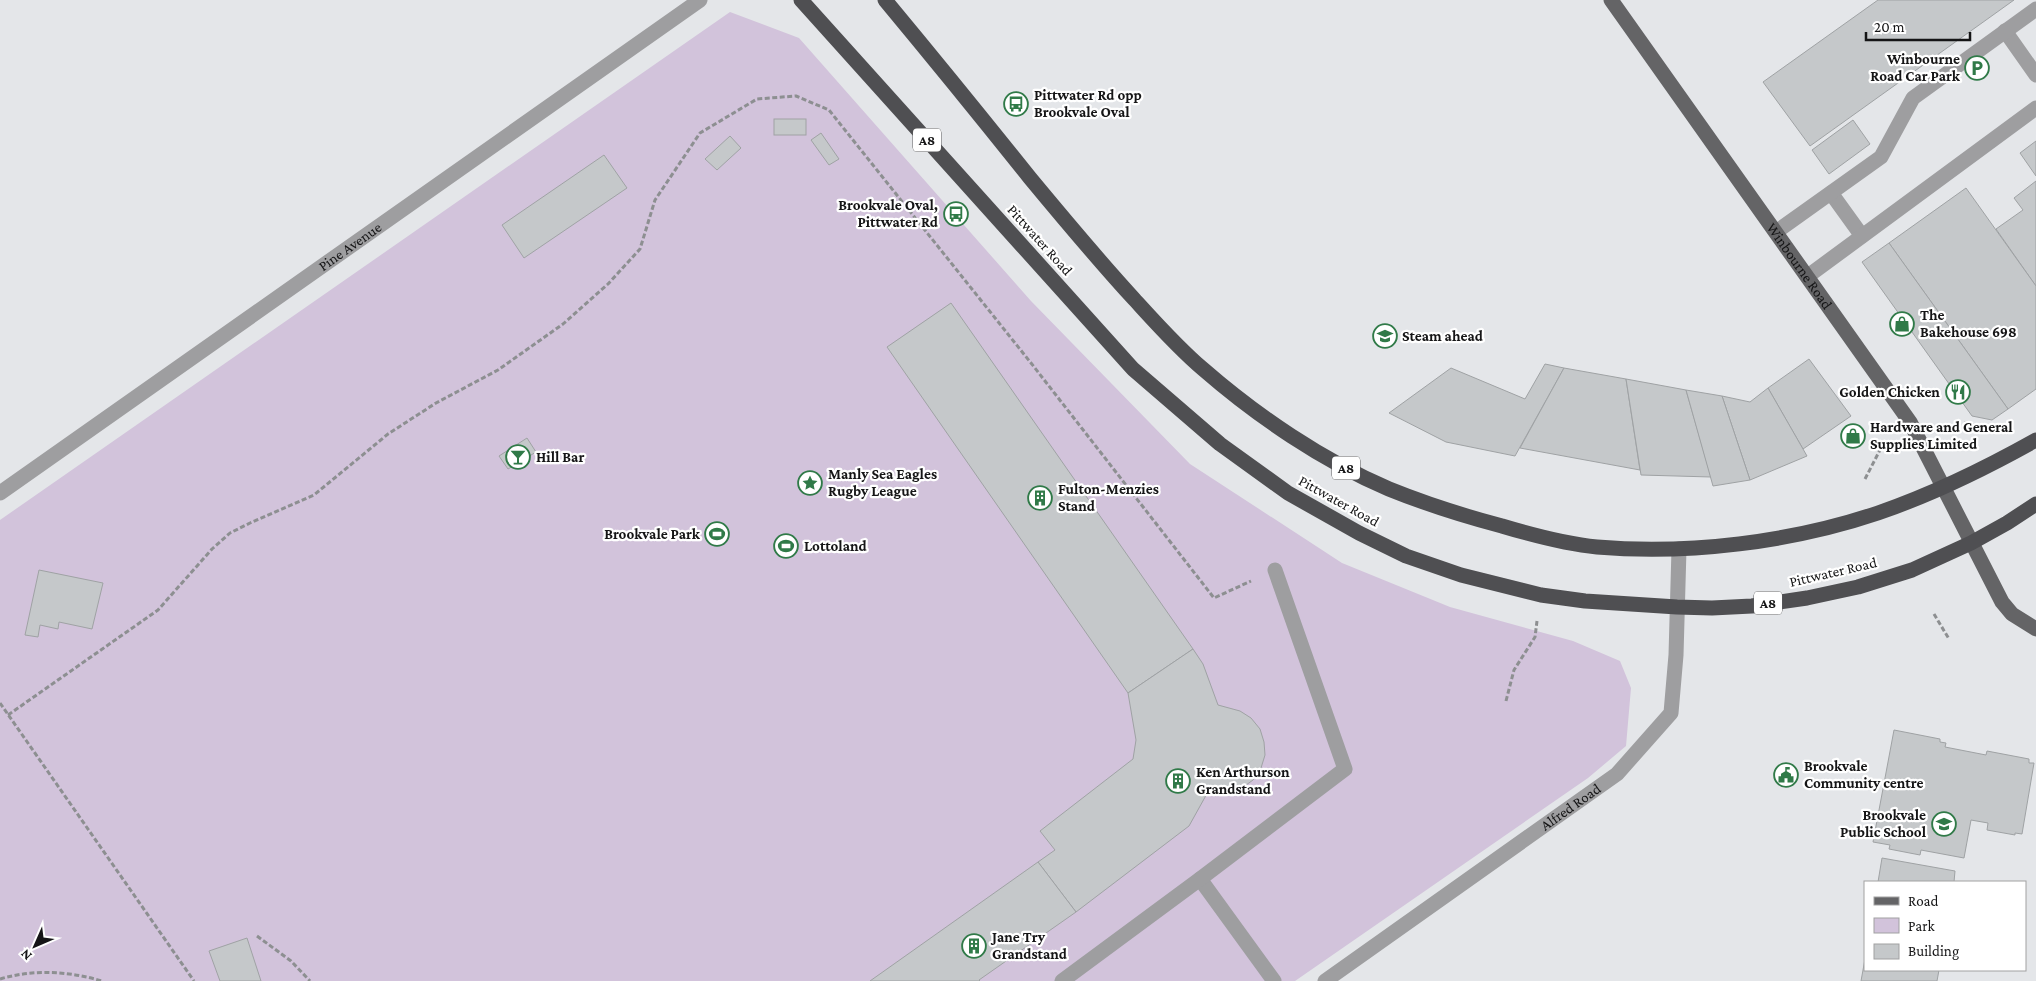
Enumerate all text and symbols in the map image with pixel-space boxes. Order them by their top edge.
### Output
scale bar [1866,10,1970,42]
text: 20 m [1874,19,1905,35]
place label: Winbourne Road Car Park [1870,51,1961,84]
parking icon: Winbourne Road Car Park [1964,55,1990,81]
place label: Pittwater Rd opp Brookvale Oval [1034,87,1142,120]
bus stop icon: Pittwater Rd opp Brookvale Oval [1003,91,1029,117]
road number: A8 [913,128,941,152]
place label: Brookvale Oval, Pittwater Rd [838,197,939,230]
bus stop icon: Brookvale Oval, Pittwater Rd [943,201,969,227]
street label: Pittwater Road [1004,202,1076,279]
street label: Pine Avenue [315,219,385,274]
street label: Winbourne Road [1763,220,1836,312]
place label: The Bakehouse 698 [1920,307,2017,340]
shop icon: The Bakehouse 698 [1889,311,1915,337]
school or university icon: Steam ahead [1372,323,1398,349]
place label: Steam ahead [1402,328,1484,344]
restaurant icon: Golden Chicken [1945,379,1971,405]
place label: Golden Chicken [1839,384,1940,400]
place label: Hardware and General Supplies Limited [1870,419,2013,452]
shop icon: Hardware and General Supplies Limited [1840,423,1866,449]
bar icon: Hill Bar [505,444,531,470]
place label: Hill Bar [536,449,584,465]
road number: A8 [1332,456,1360,479]
place label: Manly Sea Eagles Rugby League [828,466,937,499]
place icon: Manly Sea Eagles Rugby League [797,470,823,496]
street label: Pittwater Road [1296,472,1382,530]
place label: Fulton-Menzies Stand [1058,481,1159,514]
building icon: Fulton-Menzies Stand [1027,485,1053,511]
sports icon: Brookvale Park [704,521,730,547]
place label: Brookvale Park [604,526,701,542]
sports icon: Lottoland [773,533,799,559]
place label: Lottoland [804,538,868,554]
street label: Pittwater Road [1788,554,1878,590]
road number: A8 [1754,592,1782,614]
place label: Brookvale Community centre [1804,758,1923,791]
public building icon: Brookvale Community centre [1773,762,1799,788]
place label: Ken Arthurson Grandstand [1196,764,1290,797]
building icon: Ken Arthurson Grandstand [1165,768,1191,794]
street label: Alfred Road [1537,780,1604,834]
place label: Brookvale Public School [1840,807,1927,840]
school or university icon: Brookvale Public School [1931,811,1957,837]
legend [1864,881,2026,971]
text: Road [1908,893,1939,909]
text: Park [1908,918,1935,934]
north arrow [10,921,60,971]
place label: Jane Try Grandstand [990,929,1068,962]
building icon: Jane Try Grandstand [961,933,987,959]
text: Building [1908,943,1959,960]
text: N [16,946,35,964]

